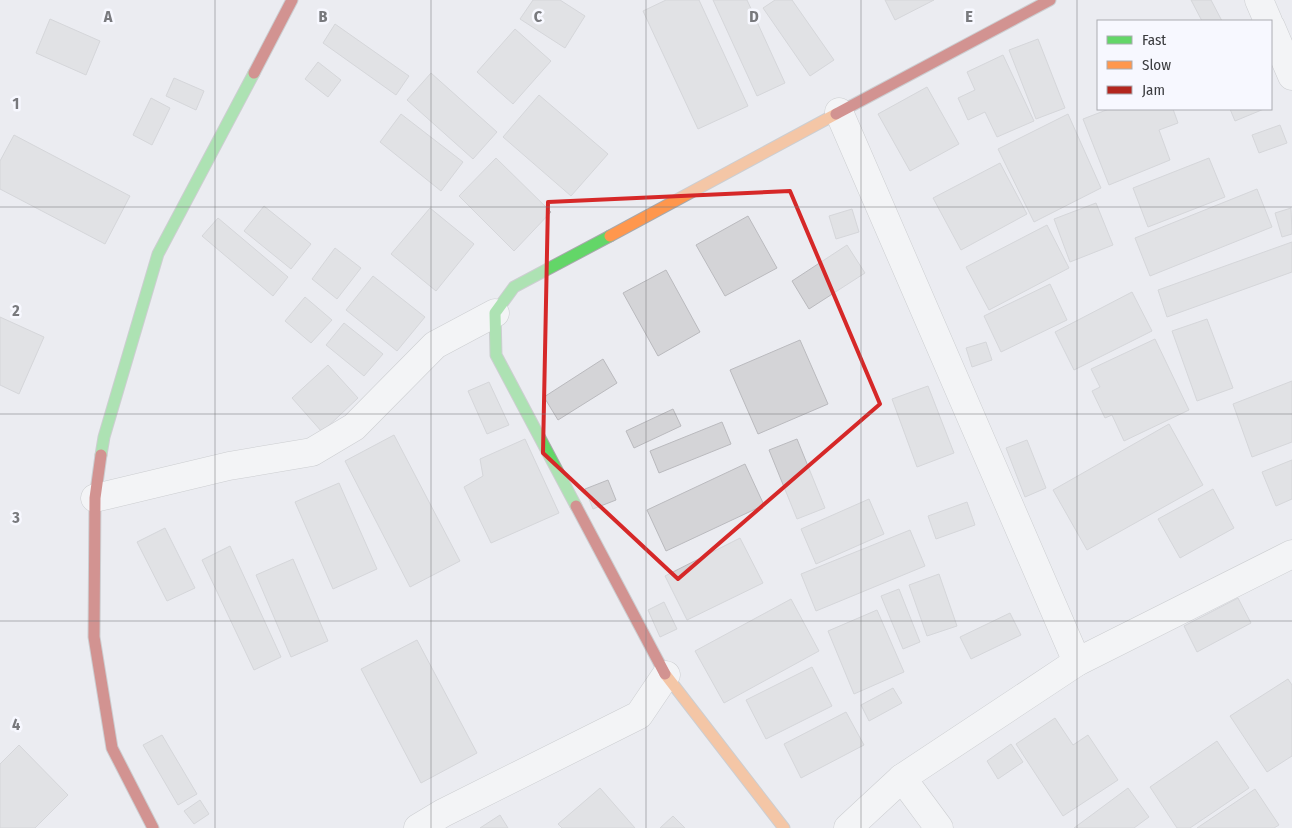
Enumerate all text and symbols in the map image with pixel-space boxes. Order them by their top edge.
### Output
text: A [103,7,113,26]
text: B [319,7,328,26]
text: C [534,7,543,26]
text: D [749,7,759,26]
text: E [965,7,973,26]
legend [1097,20,1272,110]
text: Fast [1142,31,1166,49]
text: Slow [1142,56,1171,74]
text: Jam [1142,81,1165,99]
text: 1 [13,94,19,113]
text: 2 [11,301,20,320]
text: 3 [11,508,20,527]
text: 4 [12,715,20,734]

